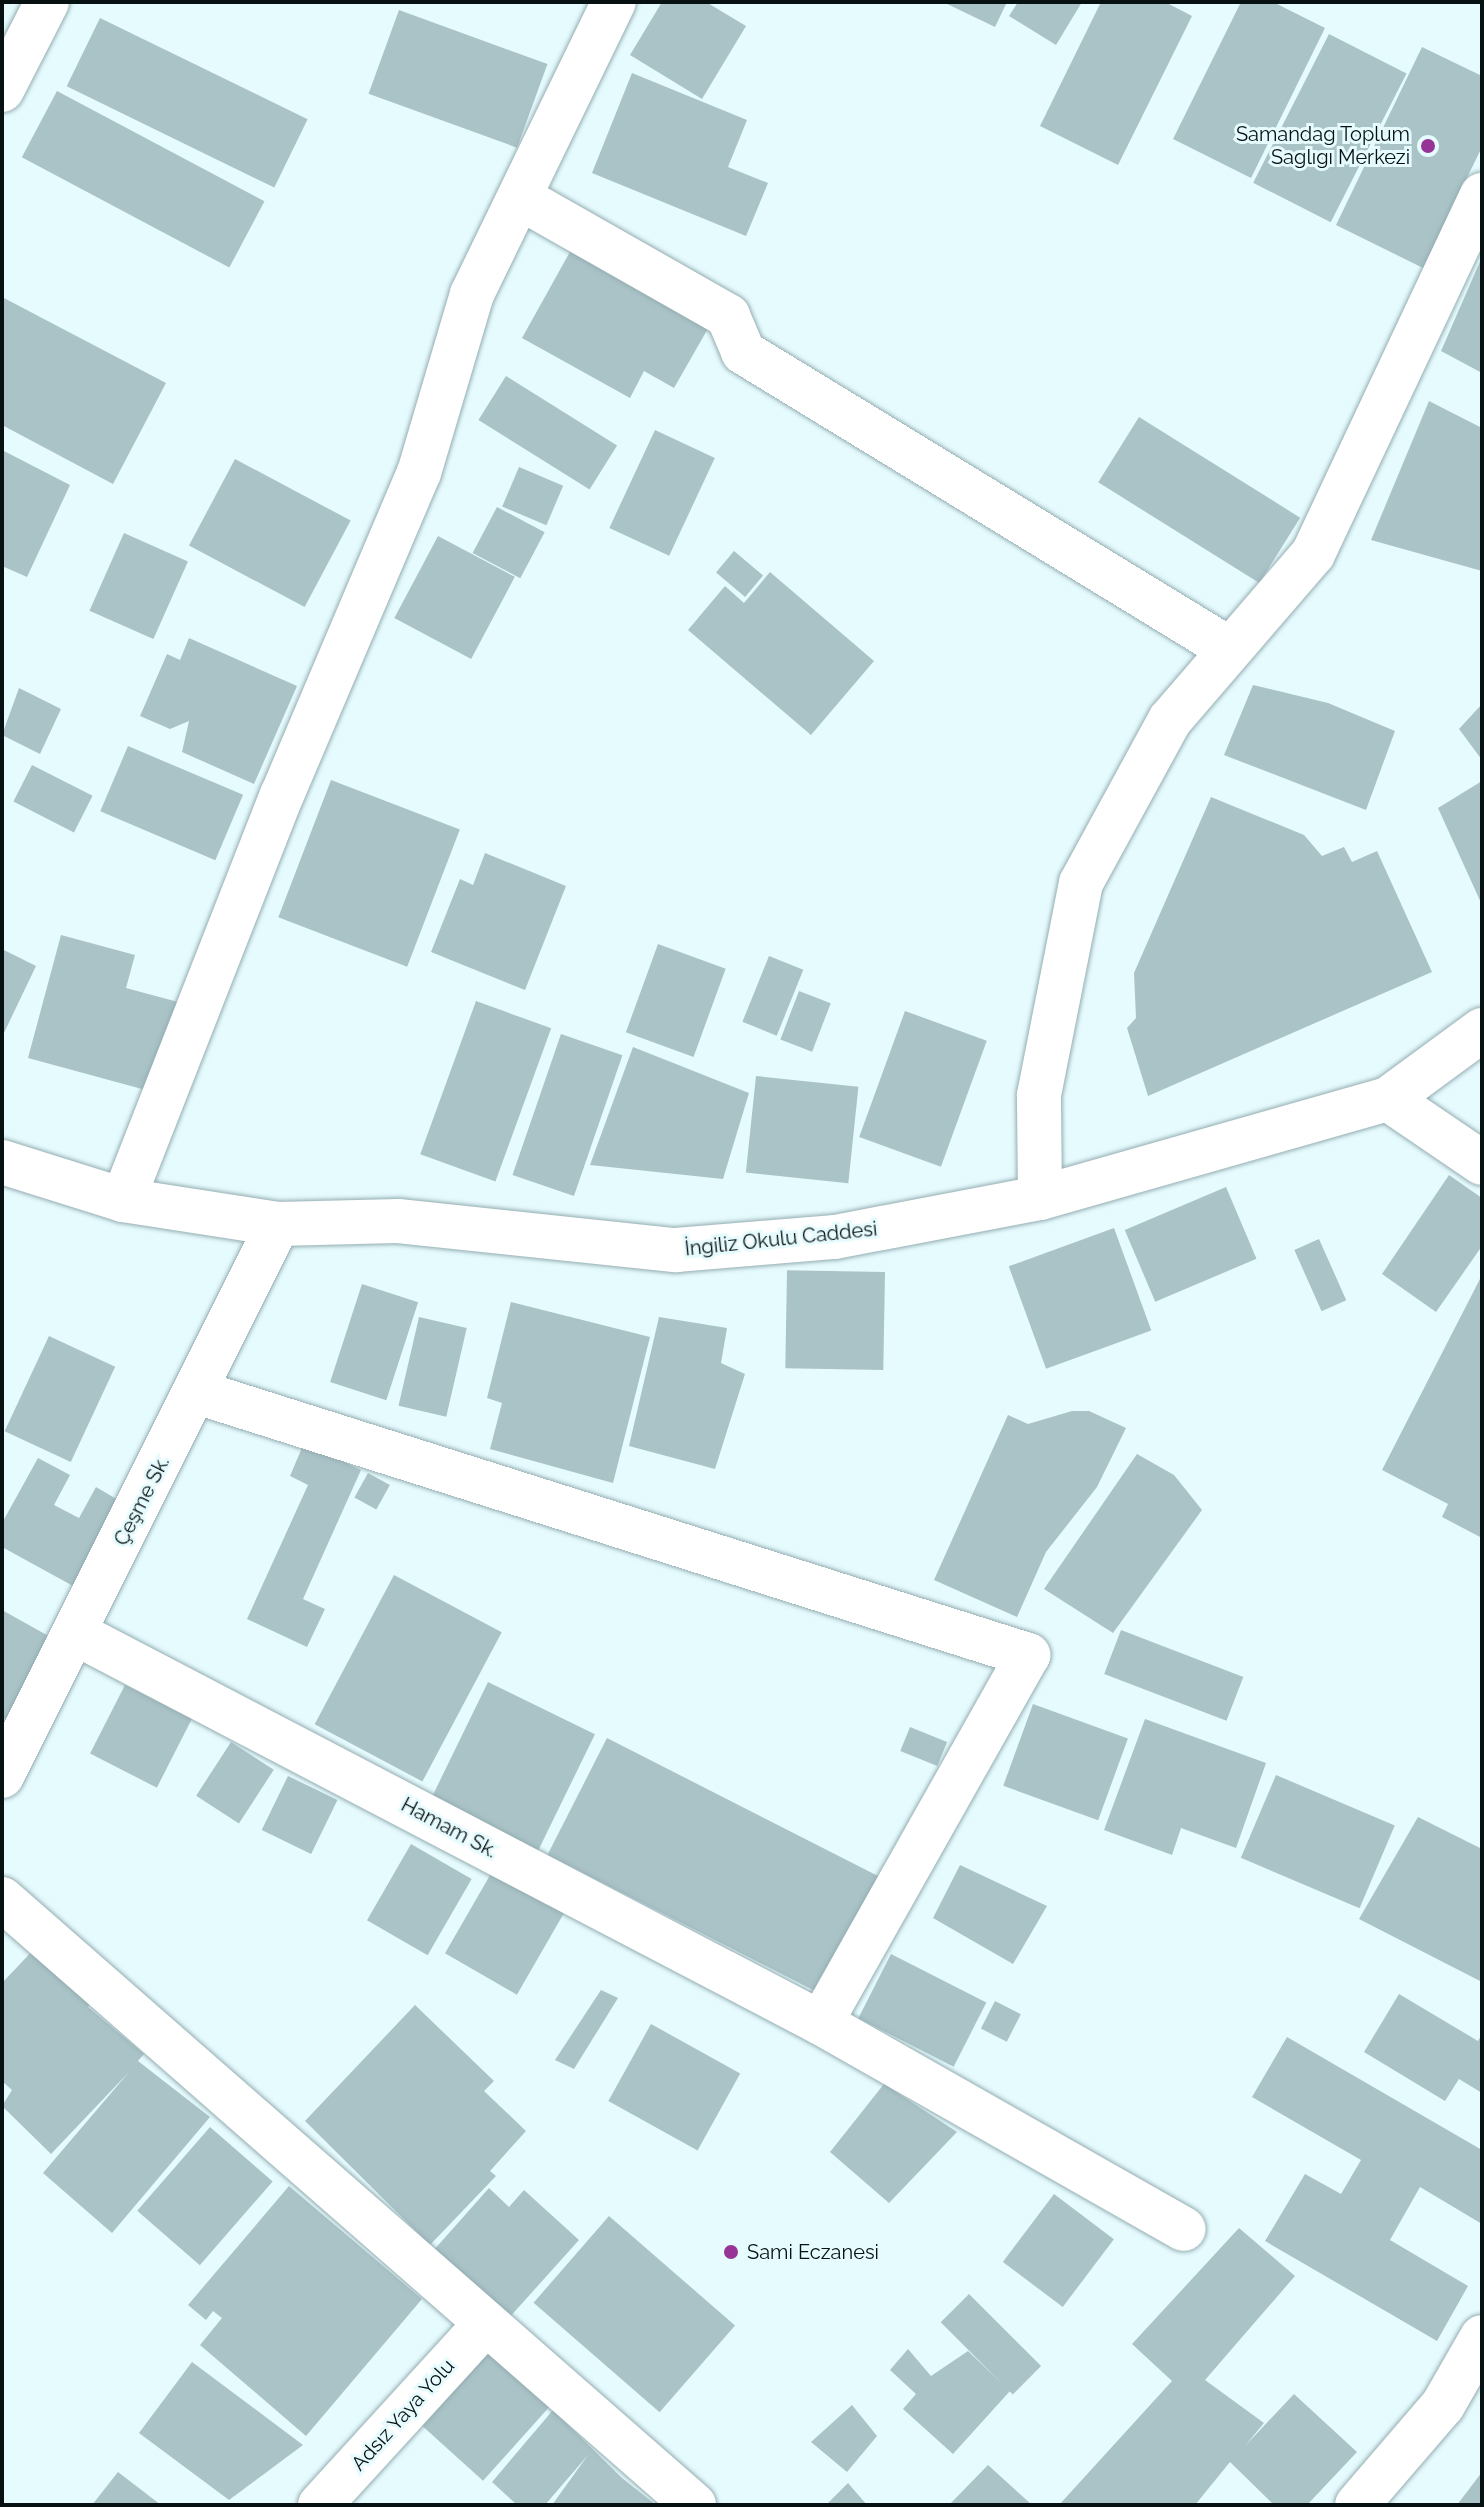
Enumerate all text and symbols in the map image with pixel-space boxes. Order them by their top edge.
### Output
place label: Samandag Toplum Saglıgı Merkezi [1235,122,1410,169]
marker: Samandag Toplum Saglıgı Merkezi [1417,135,1439,157]
street label: İngiliz Okulu Caddesi [684,1217,878,1261]
street label: Çeşme Sk. [109,1452,175,1550]
street label: Hamam Sk. [397,1793,501,1863]
place label: Sami Eczanesi [747,2240,879,2264]
marker: Sami Eczanesi [722,2243,740,2261]
street label: Adsız Yaya Yolu [346,2354,460,2476]

